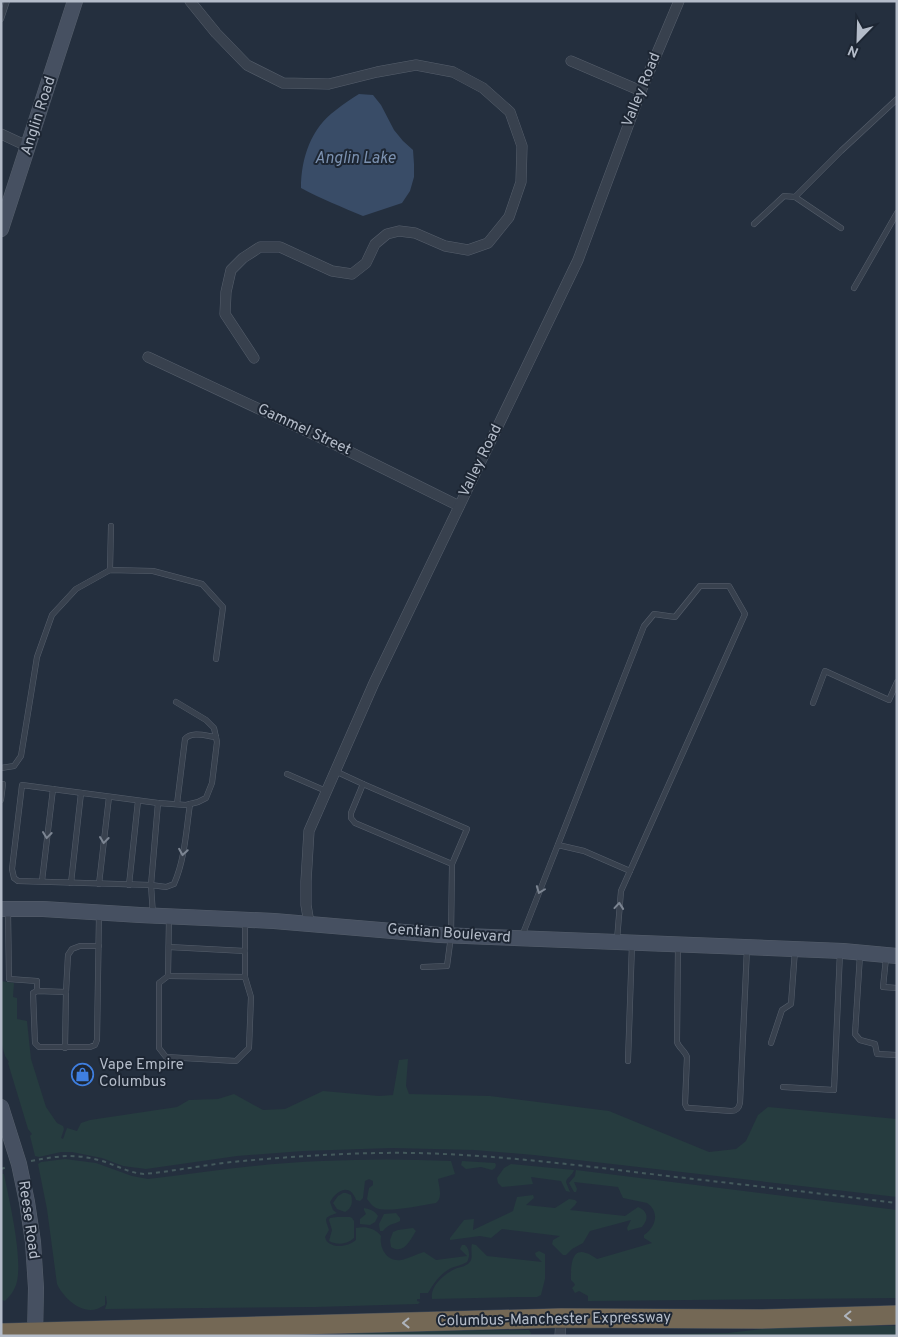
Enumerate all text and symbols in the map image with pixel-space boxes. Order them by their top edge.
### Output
north arrow [833,15,883,65]
text: N [846,41,861,60]
street label: Valley Road [619,50,665,130]
street label: Anglin Road [17,74,61,158]
water label: Anglin Lake [315,149,396,169]
street label: Gammel Street [254,400,354,460]
street label: Valley Road [455,422,507,500]
one-way arrow [42,832,53,840]
one-way arrow [99,837,110,845]
one-way arrow [178,849,189,857]
one-way arrow [536,885,546,894]
one-way arrow [614,902,625,910]
street label: Gentian Boulevard [387,920,511,948]
place label: Vape Empire Columbus [99,1056,184,1092]
shop icon: Vape Empire Columbus [71,1062,95,1086]
street label: Reese Road [13,1180,43,1260]
street label: Columbus-Manchester Expressway [437,1308,671,1332]
one-way arrow [844,1311,852,1322]
one-way arrow [401,1318,409,1328]

